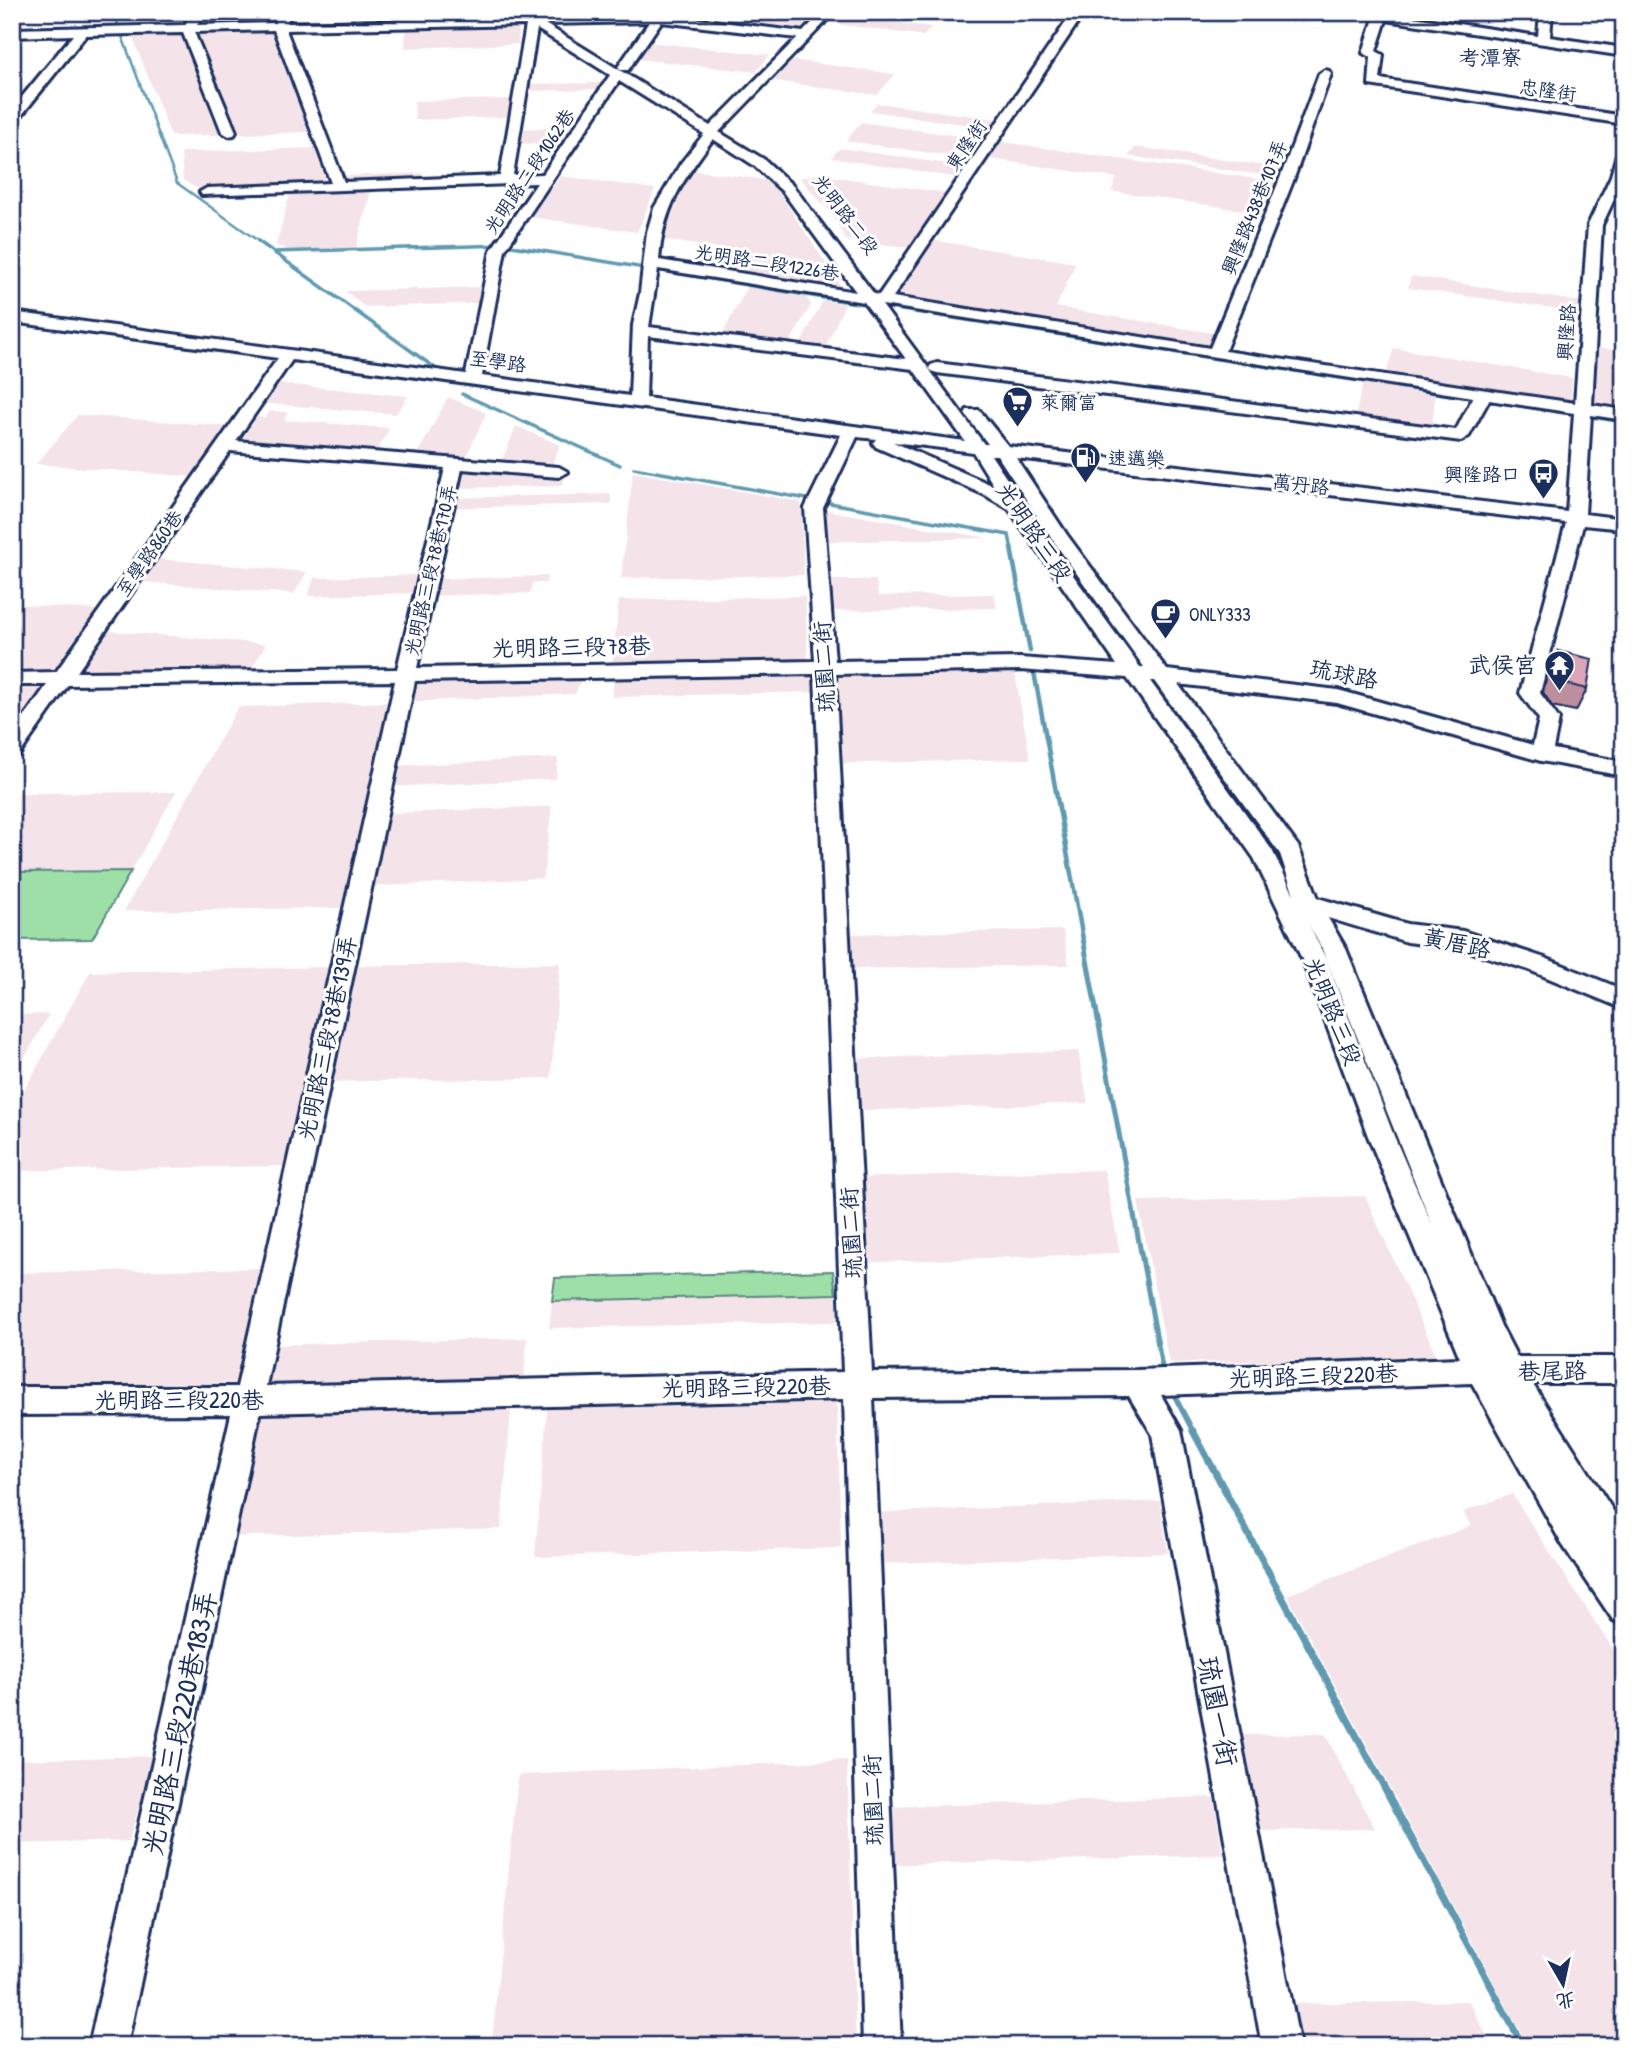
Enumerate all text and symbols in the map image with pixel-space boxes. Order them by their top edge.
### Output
district label: 考潭寮 [1459,43,1522,72]
street label: 忠隆街 [1518,73,1578,107]
street label: 光明路二段1062巷 [477,103,581,239]
street label: 東隆街 [939,114,993,176]
street label: 興隆路438巷107弄 [1215,136,1293,278]
street label: 光明路二段 [807,168,885,260]
street label: 光明路二段1226巷 [693,238,841,286]
street label: 興隆路 [1551,303,1581,361]
street label: 至學路 [468,344,528,378]
supermarket icon: 萊爾富 [1000,385,1034,429]
place label: 萊爾富 [1040,389,1097,415]
fuel station icon: 速邁樂 [1068,441,1102,485]
place label: 速邁樂 [1108,445,1165,471]
bus stop icon: 興隆路口 [1526,457,1560,501]
place label: 興隆路口 [1444,461,1520,487]
street label: 萬丹路 [1271,468,1331,500]
street label: 光明路三段 [989,475,1079,588]
street label: 光明路三段78巷170弄 [398,482,462,658]
street label: 至學路860巷 [110,504,188,602]
cafe icon: ONLY333 [1149,597,1183,641]
place label: ONLY333 [1189,601,1251,627]
street label: 琉園二街 [806,620,841,714]
street label: 光明路三段78巷 [491,630,652,663]
temple icon: 武侯宮 [1543,648,1577,692]
place label: 武侯宮 [1468,649,1537,680]
street label: 琉球路 [1307,652,1381,695]
street label: 黃厝路 [1420,920,1494,965]
street label: 光明路三段78巷139弄 [290,932,363,1144]
street label: 光明路三段 [1298,952,1369,1070]
street label: 琉園二街 [833,1186,868,1280]
street label: 巷尾路 [1517,1354,1587,1387]
street label: 光明路三段220巷 [1228,1357,1399,1394]
street label: 光明路三段220巷 [661,1370,832,1403]
street label: 光明路三段220巷 [94,1384,265,1415]
street label: 光明路三段220巷183弄 [132,1587,226,1859]
street label: 琉園一街 [1189,1652,1247,1770]
street label: 琉園二街 [855,1754,890,1847]
north arrow [1528,1950,1598,2020]
text: 北 [1554,1986,1577,2015]

